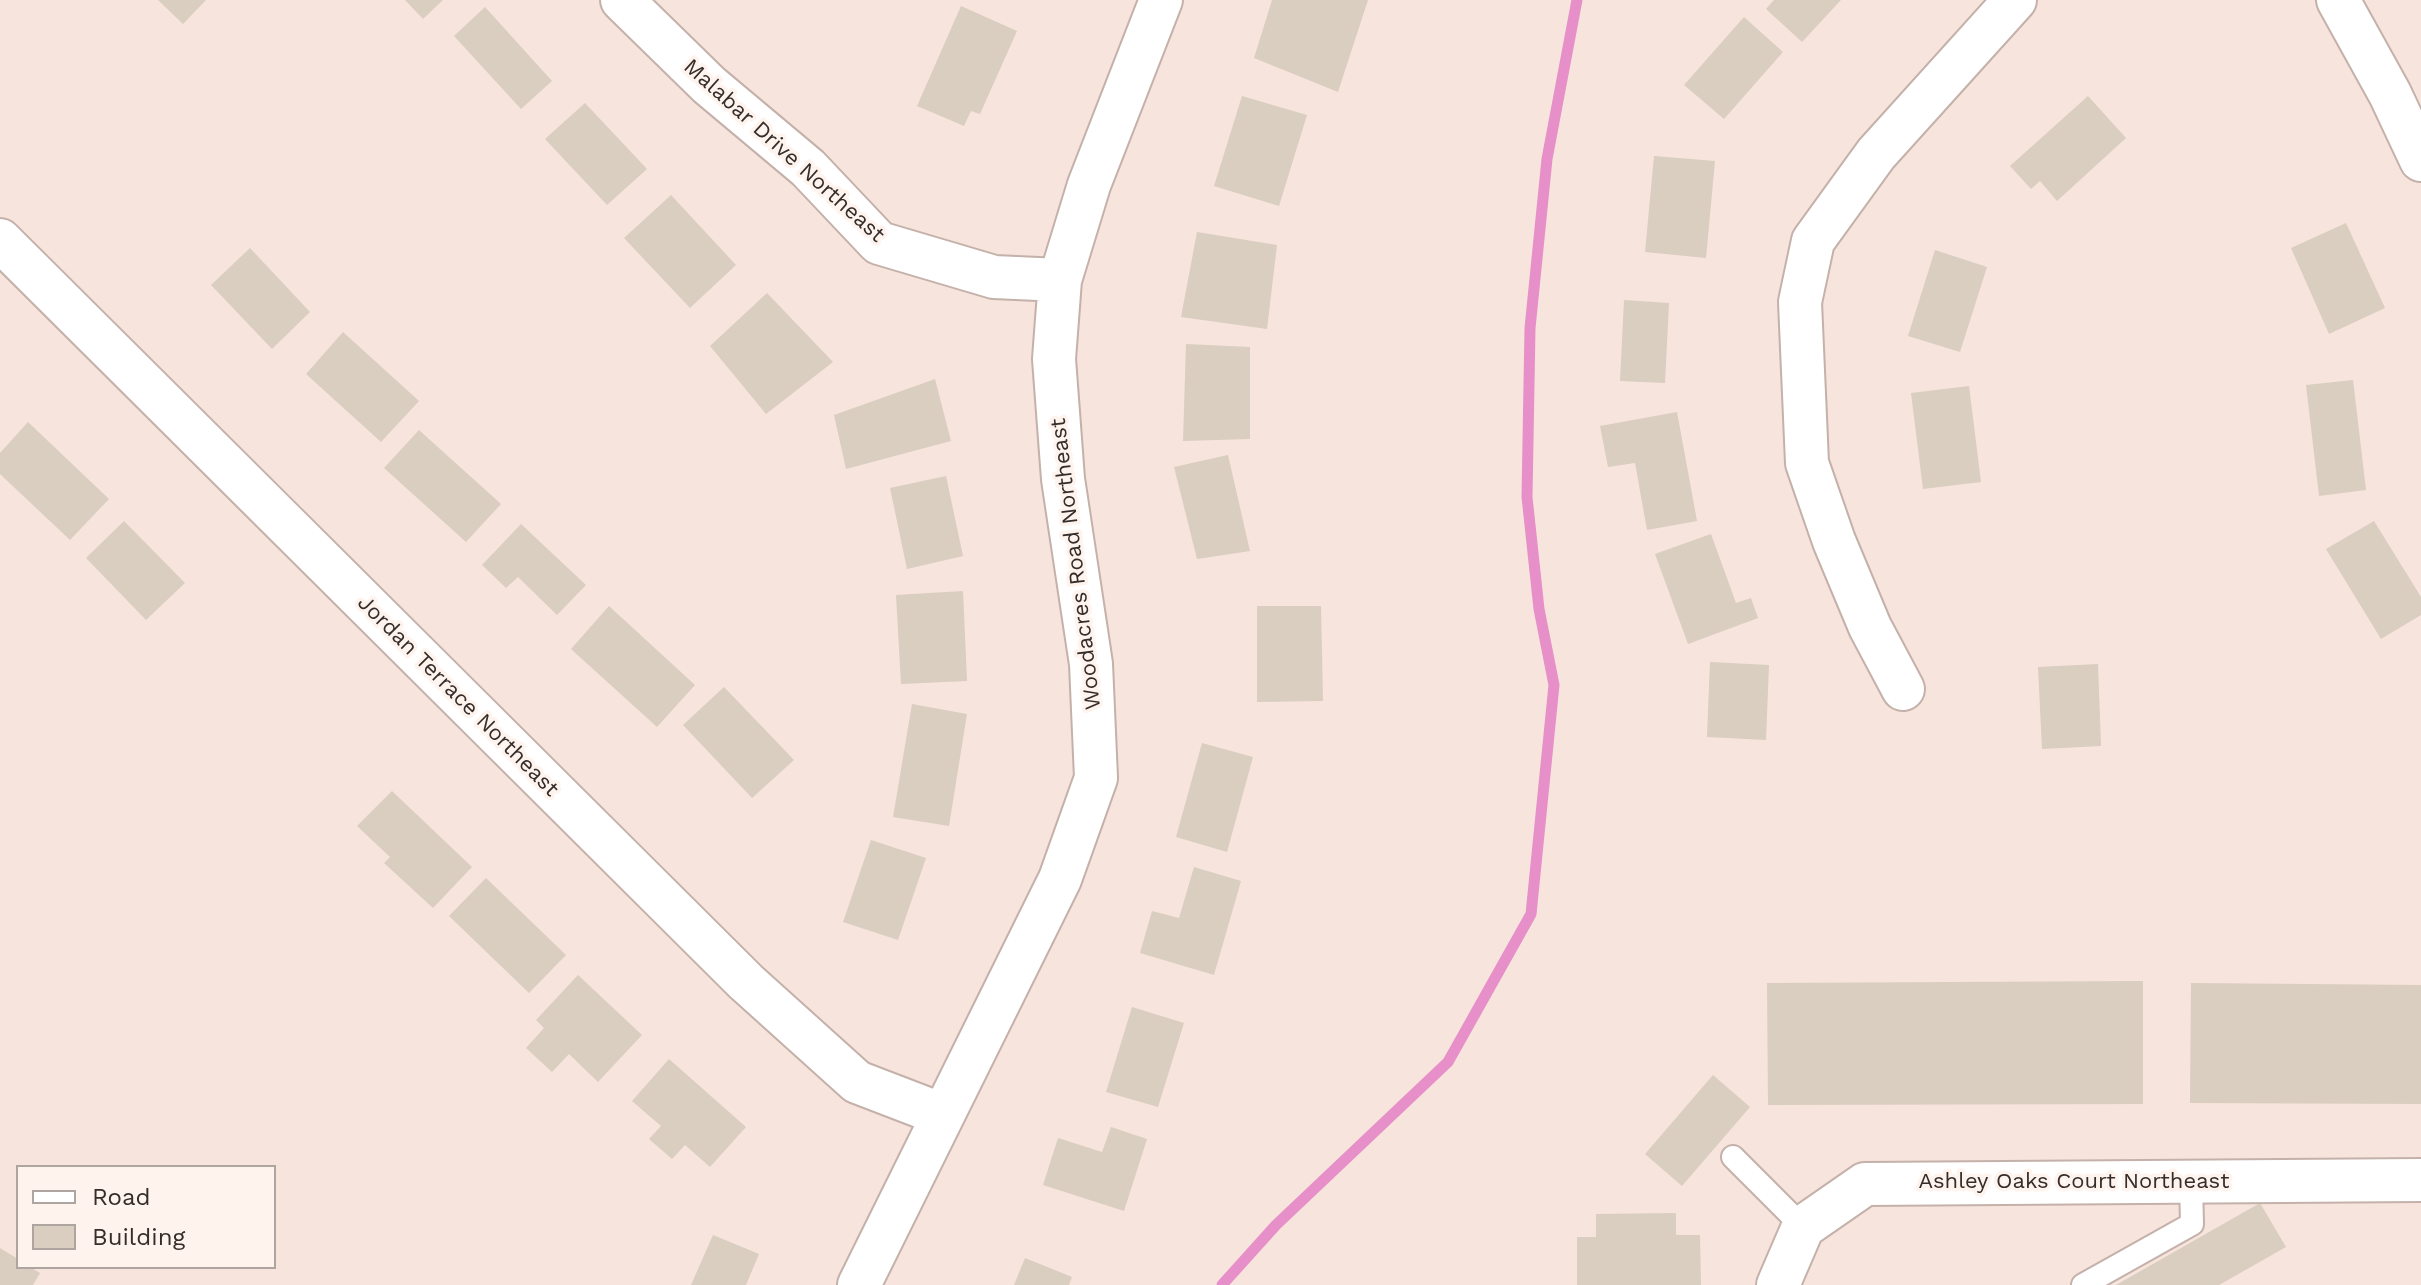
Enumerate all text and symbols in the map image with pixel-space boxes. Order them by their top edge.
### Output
street label: Malabar Drive Northeast [678,54,890,248]
street label: Woodacres Road Northeast [1045,417,1107,711]
street label: Jordan Terrace Northeast [352,590,564,802]
legend [16,1165,276,1269]
street label: Ashley Oaks Court Northeast [1919,1169,2229,1195]
text: Road [92,1183,151,1211]
text: Building [92,1223,185,1251]

